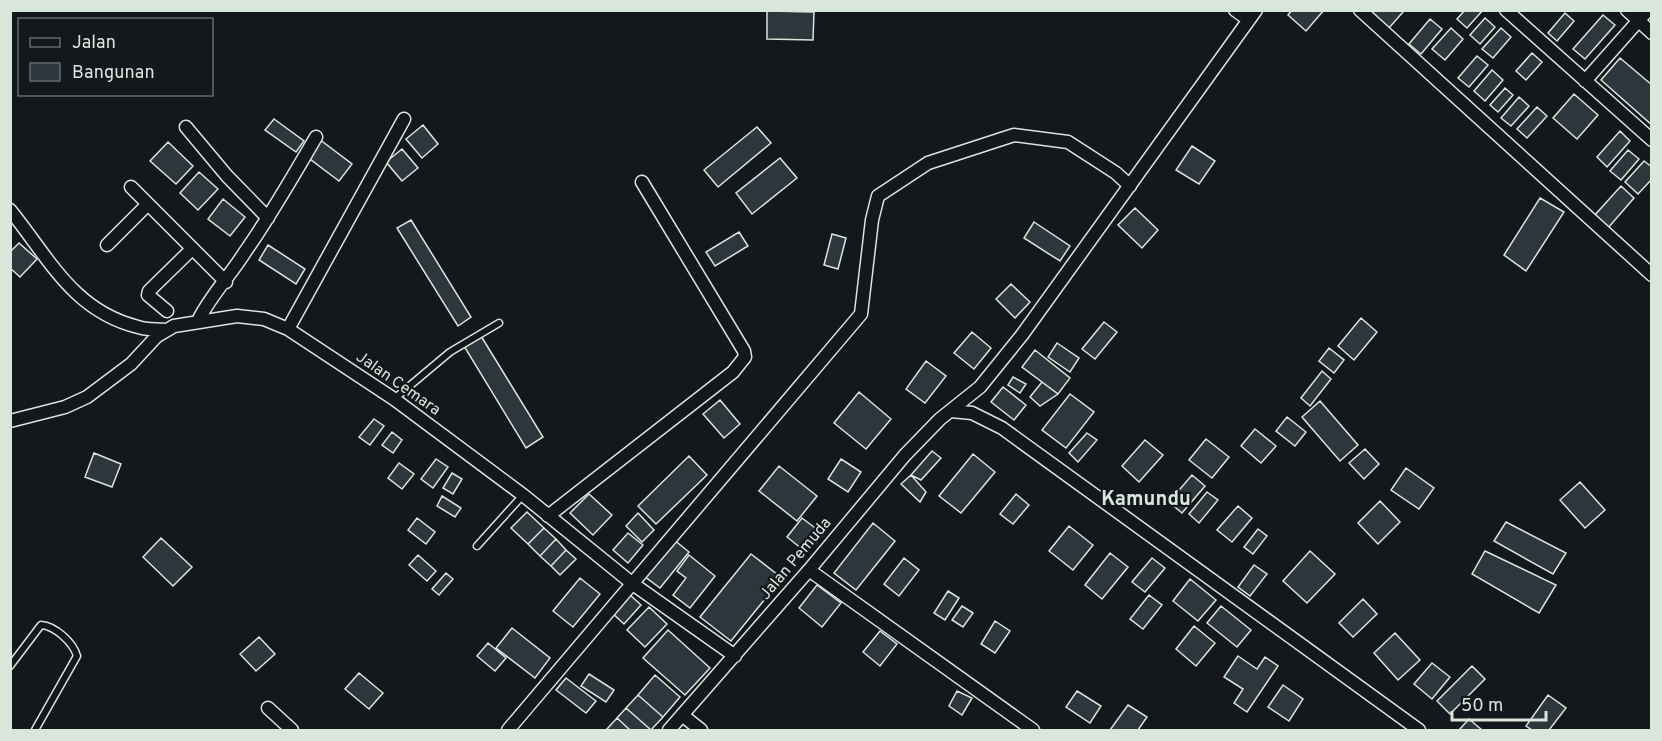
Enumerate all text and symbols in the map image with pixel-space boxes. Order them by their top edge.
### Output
legend [18,18,213,96]
text: Jalan [72,32,116,55]
text: Bangunan [72,62,155,85]
street label: Jalan Cemara [352,348,444,420]
district label: Kamundu [1101,487,1191,513]
street label: Jalan Pemuda [756,514,836,604]
scale bar [1452,684,1546,722]
text: 50 m [1461,695,1503,718]

